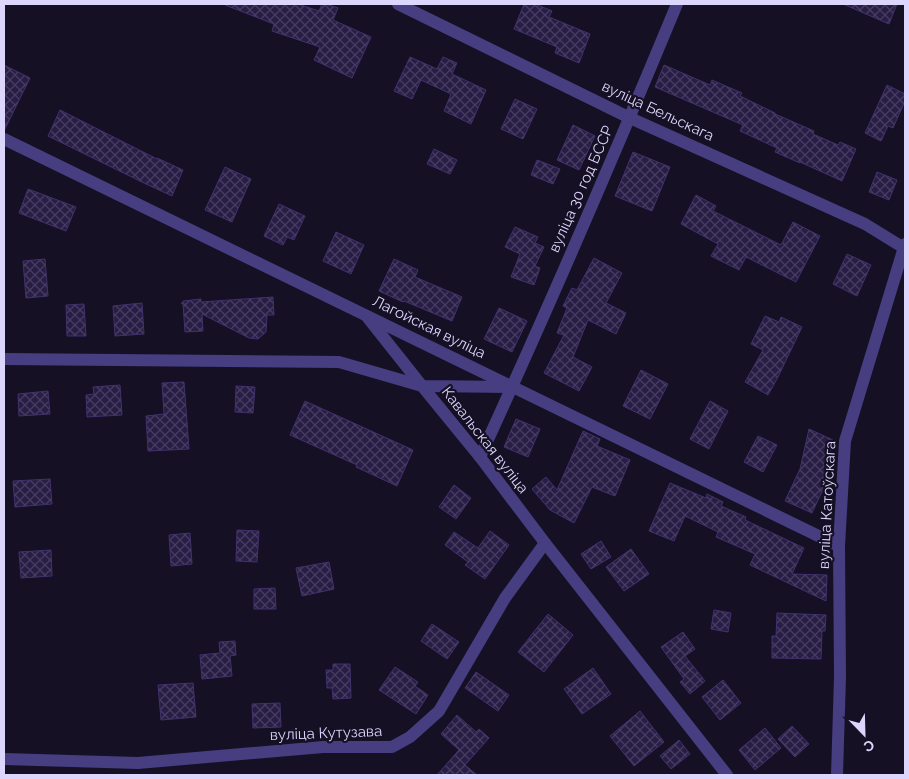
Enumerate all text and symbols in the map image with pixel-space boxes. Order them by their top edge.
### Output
street label: вуліца Бельскага [599,77,717,145]
street label: вуліца 30 год БССР [545,123,617,255]
street label: Лагойская вуліца [370,292,488,362]
street label: Кавальская вуліца [438,383,532,497]
street label: вуліца Катоўскага [815,440,839,570]
north arrow [839,709,889,759]
street label: вуліца Кутузава [270,722,382,744]
text: С [861,737,877,755]

